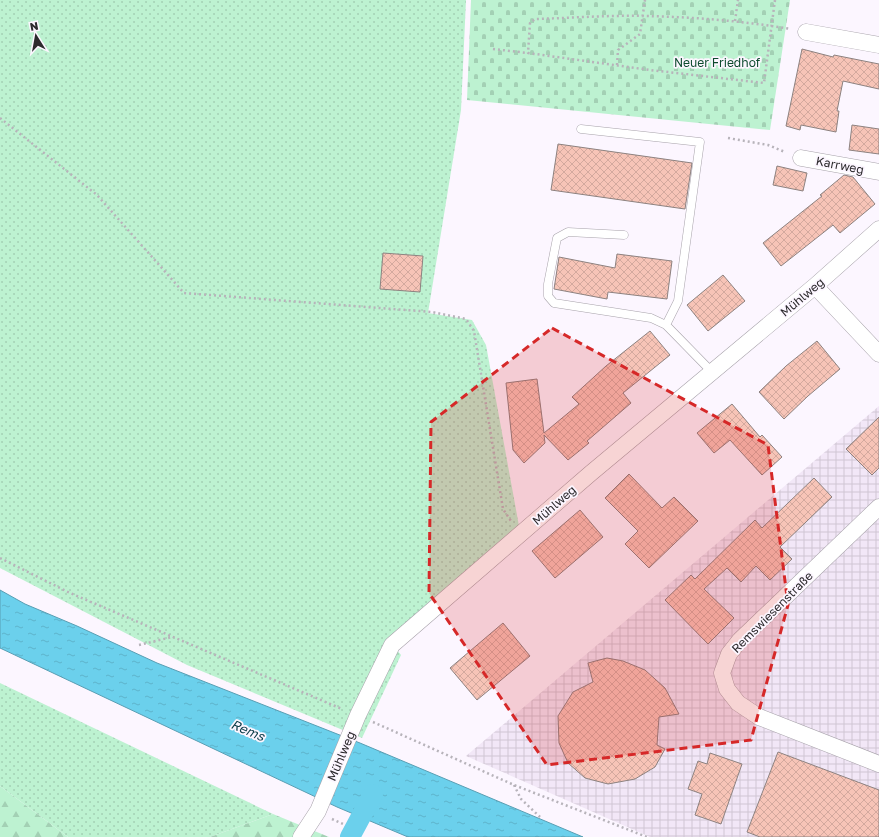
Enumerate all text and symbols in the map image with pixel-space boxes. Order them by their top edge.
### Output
north arrow [16,16,56,56]
text: N [29,19,39,33]
park label: Neuer Friedhof [674,55,761,70]
street label: Karrweg [815,153,865,177]
street label: Mühlweg [777,274,827,320]
street label: Mühlweg [529,482,579,528]
street label: Remswiesenstraße [728,568,816,656]
water label: Rems [229,716,268,745]
street label: Mühlweg [324,729,358,783]

